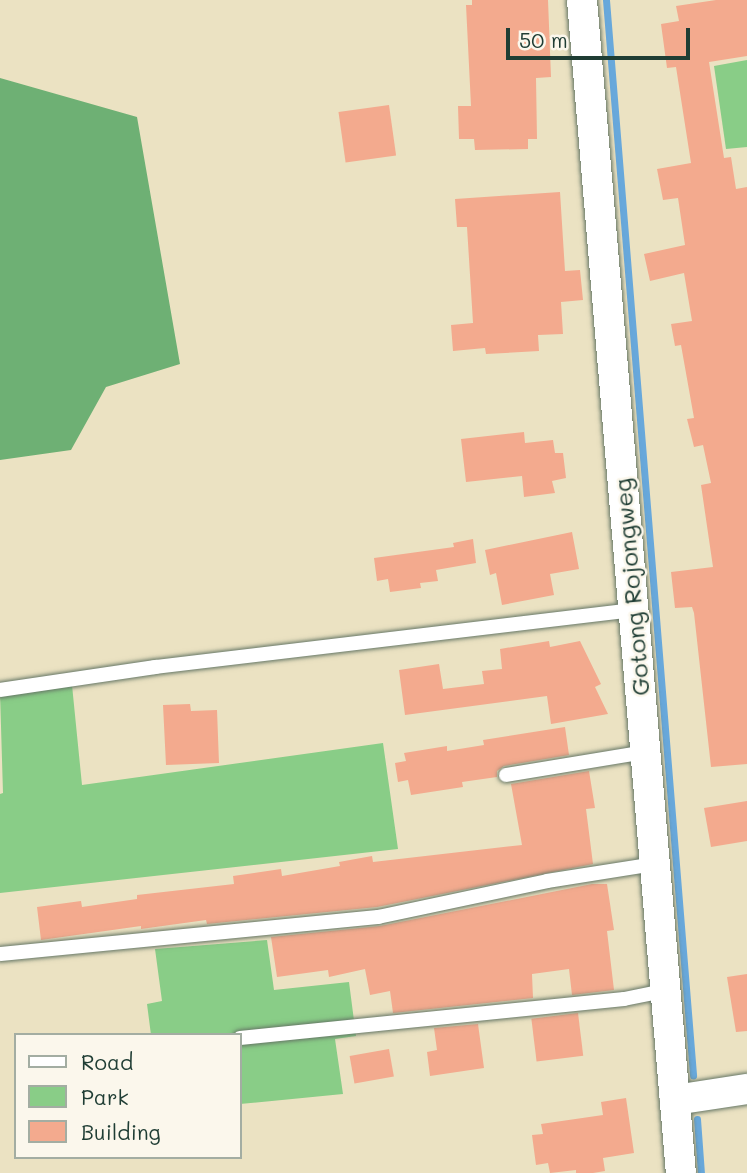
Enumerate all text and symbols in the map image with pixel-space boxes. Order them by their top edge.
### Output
scale bar [509,14,693,58]
text: 50 m [519,26,568,53]
street label: Gotong Rojongweg [607,477,655,697]
legend [14,1033,242,1159]
text: Road [81,1048,133,1075]
text: Park [81,1083,129,1110]
text: Building [81,1118,161,1145]

